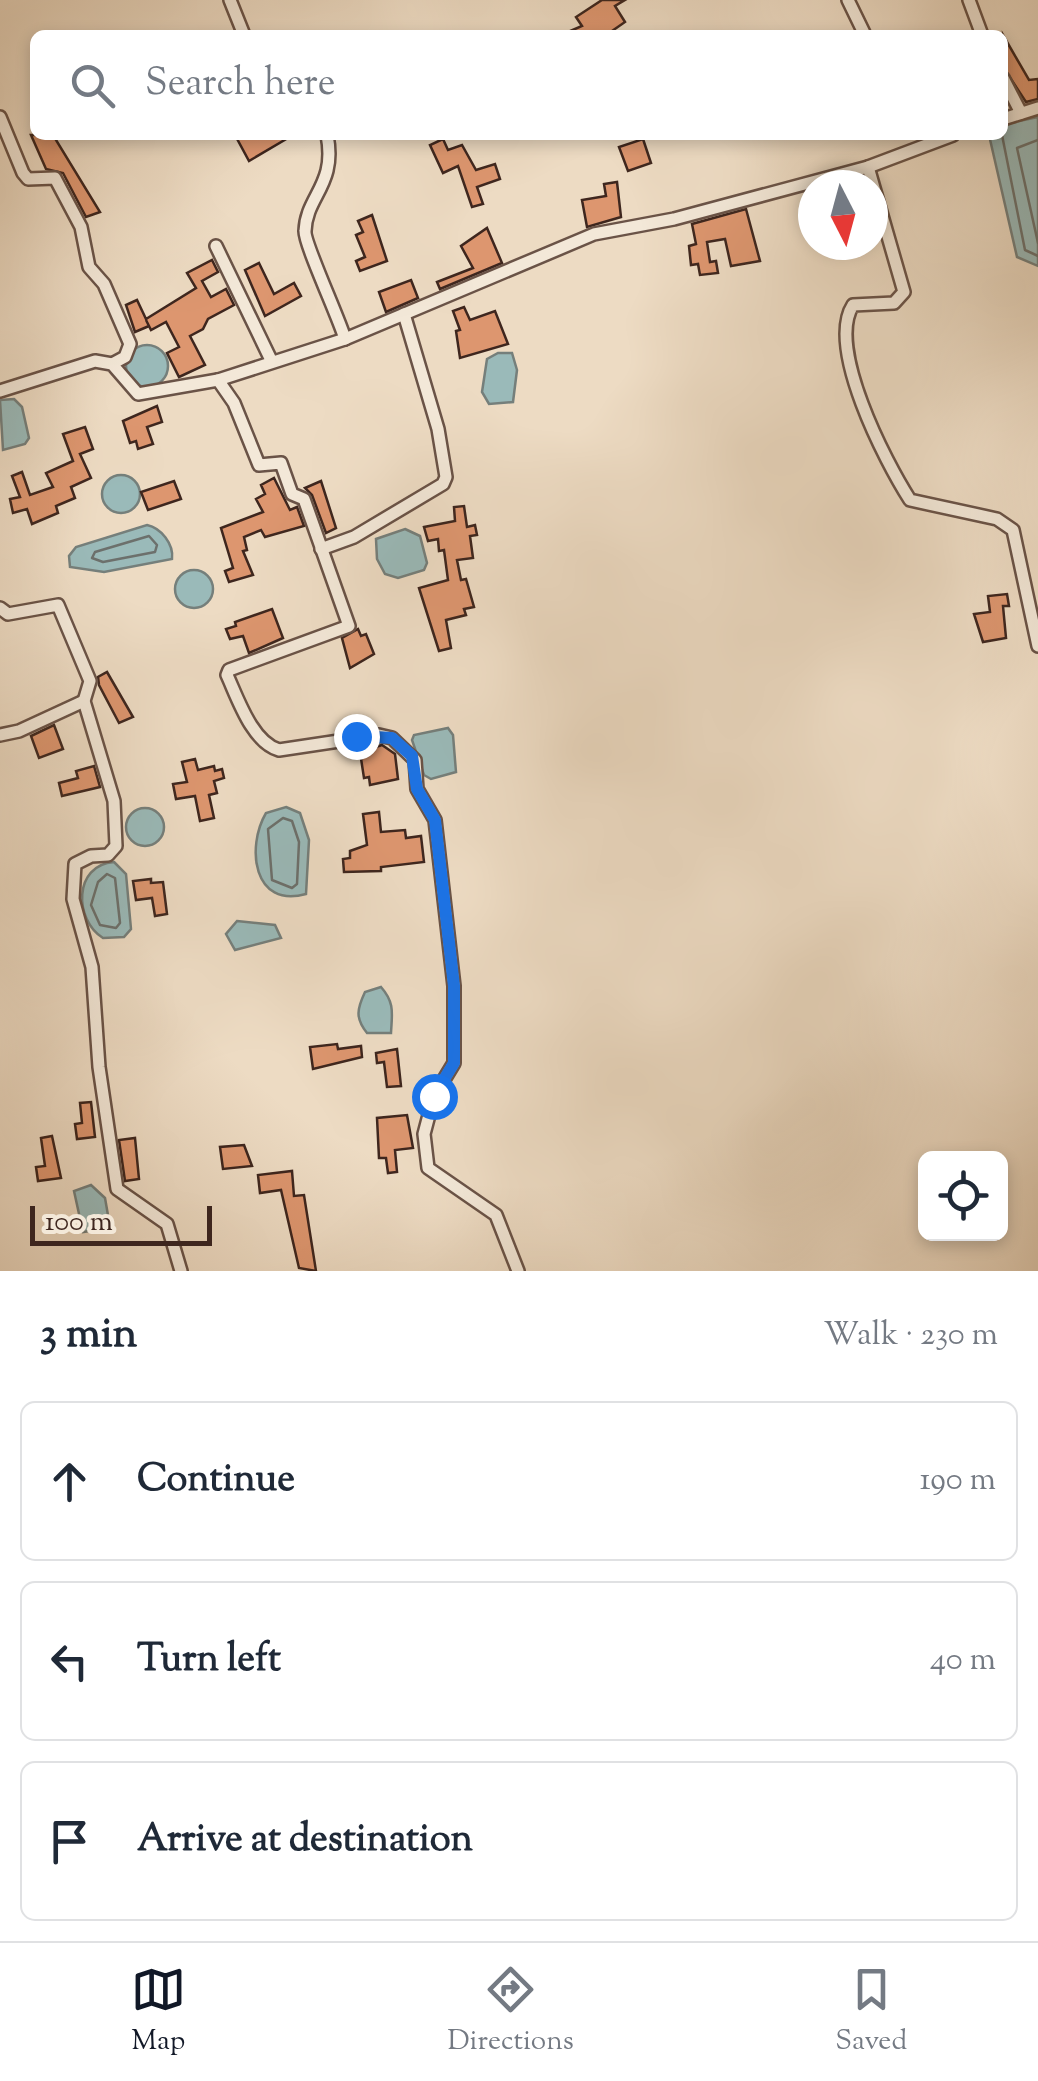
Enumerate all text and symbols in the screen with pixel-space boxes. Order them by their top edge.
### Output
search box [30,30,1008,140]
icon: search [65,58,120,113]
text: Search here [145,58,336,112]
north arrow [798,170,888,260]
route end [334,714,380,760]
route start [412,1074,458,1120]
map controls [918,1151,1008,1241]
button: locate [918,1151,1008,1241]
scale bar [30,1201,212,1246]
text: 100 m [45,1203,113,1243]
text: 3 min [40,1306,137,1366]
text: Walk · 230 m [823,1313,998,1359]
icon: ahead [42,1454,97,1509]
text: Continue [137,1454,295,1508]
text: 190 m [920,1458,996,1504]
icon: left [42,1634,97,1689]
text: Turn left [137,1634,281,1688]
text: 40 m [930,1638,996,1684]
icon: arrive [42,1814,97,1869]
text: Arrive at destination [137,1814,473,1868]
tab: Map [131,1962,186,2062]
tab: Directions [447,1962,574,2062]
tab: Saved [835,1962,907,2062]

